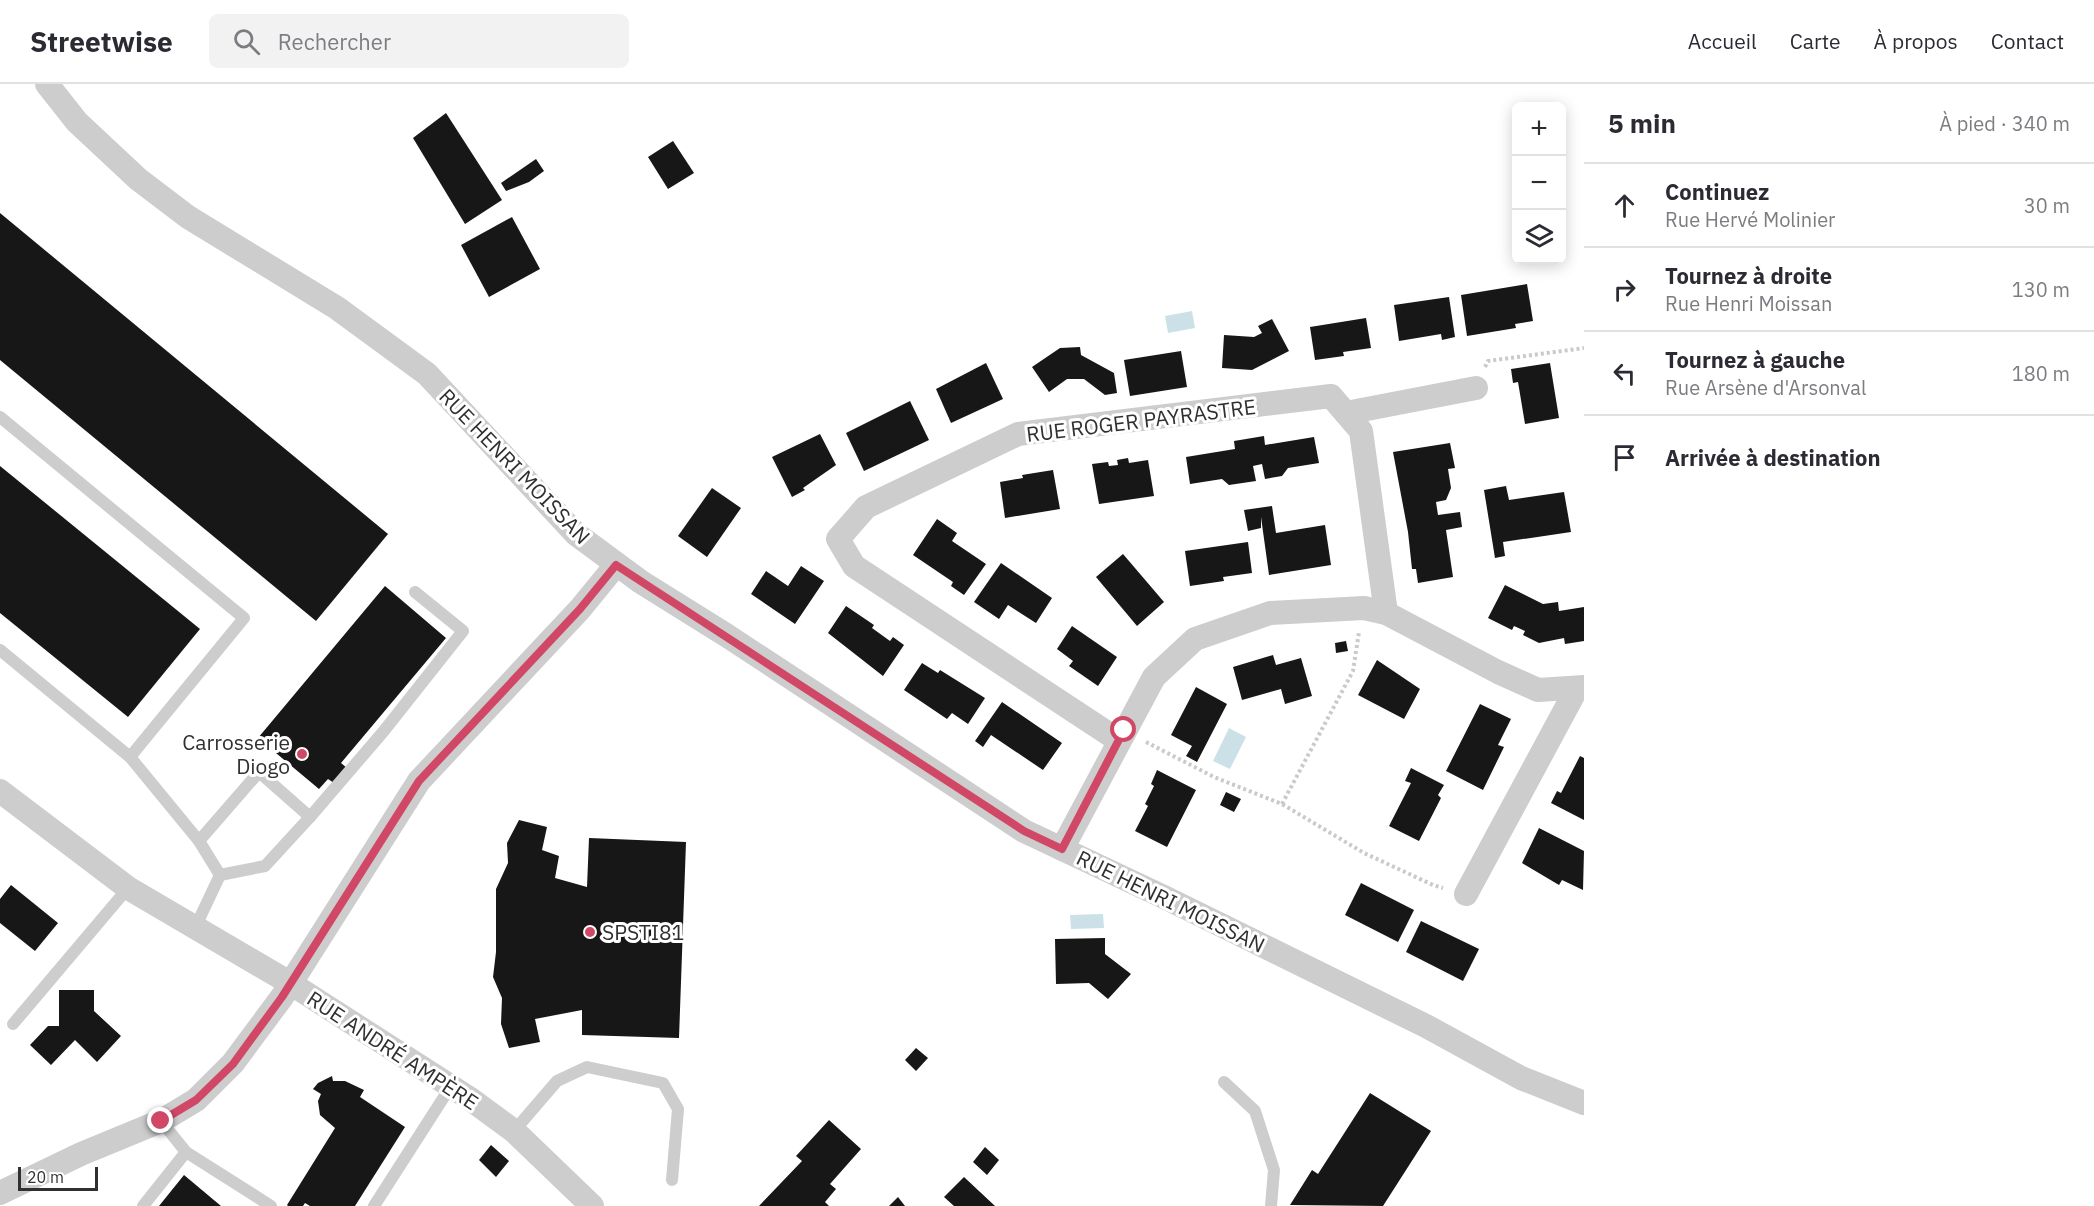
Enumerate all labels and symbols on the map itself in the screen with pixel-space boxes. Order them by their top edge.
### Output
street label: RUE HENRI MOISSAN [433,382,597,550]
street label: RUE ROGER PAYRASTRE [1025,392,1257,448]
route start [1110,716,1136,742]
place label: Carrosserie Diogo [182,728,290,780]
marker: Carrosserie Diogo [295,747,309,761]
street label: RUE HENRI MOISSAN [1072,843,1270,959]
place label: SPSTI81 [602,918,684,946]
marker: SPSTI81 [583,925,597,939]
street label: RUE ANDRÉ AMPÈRE [302,984,484,1116]
route end [147,1107,173,1133]
scale bar [18,1164,98,1192]

